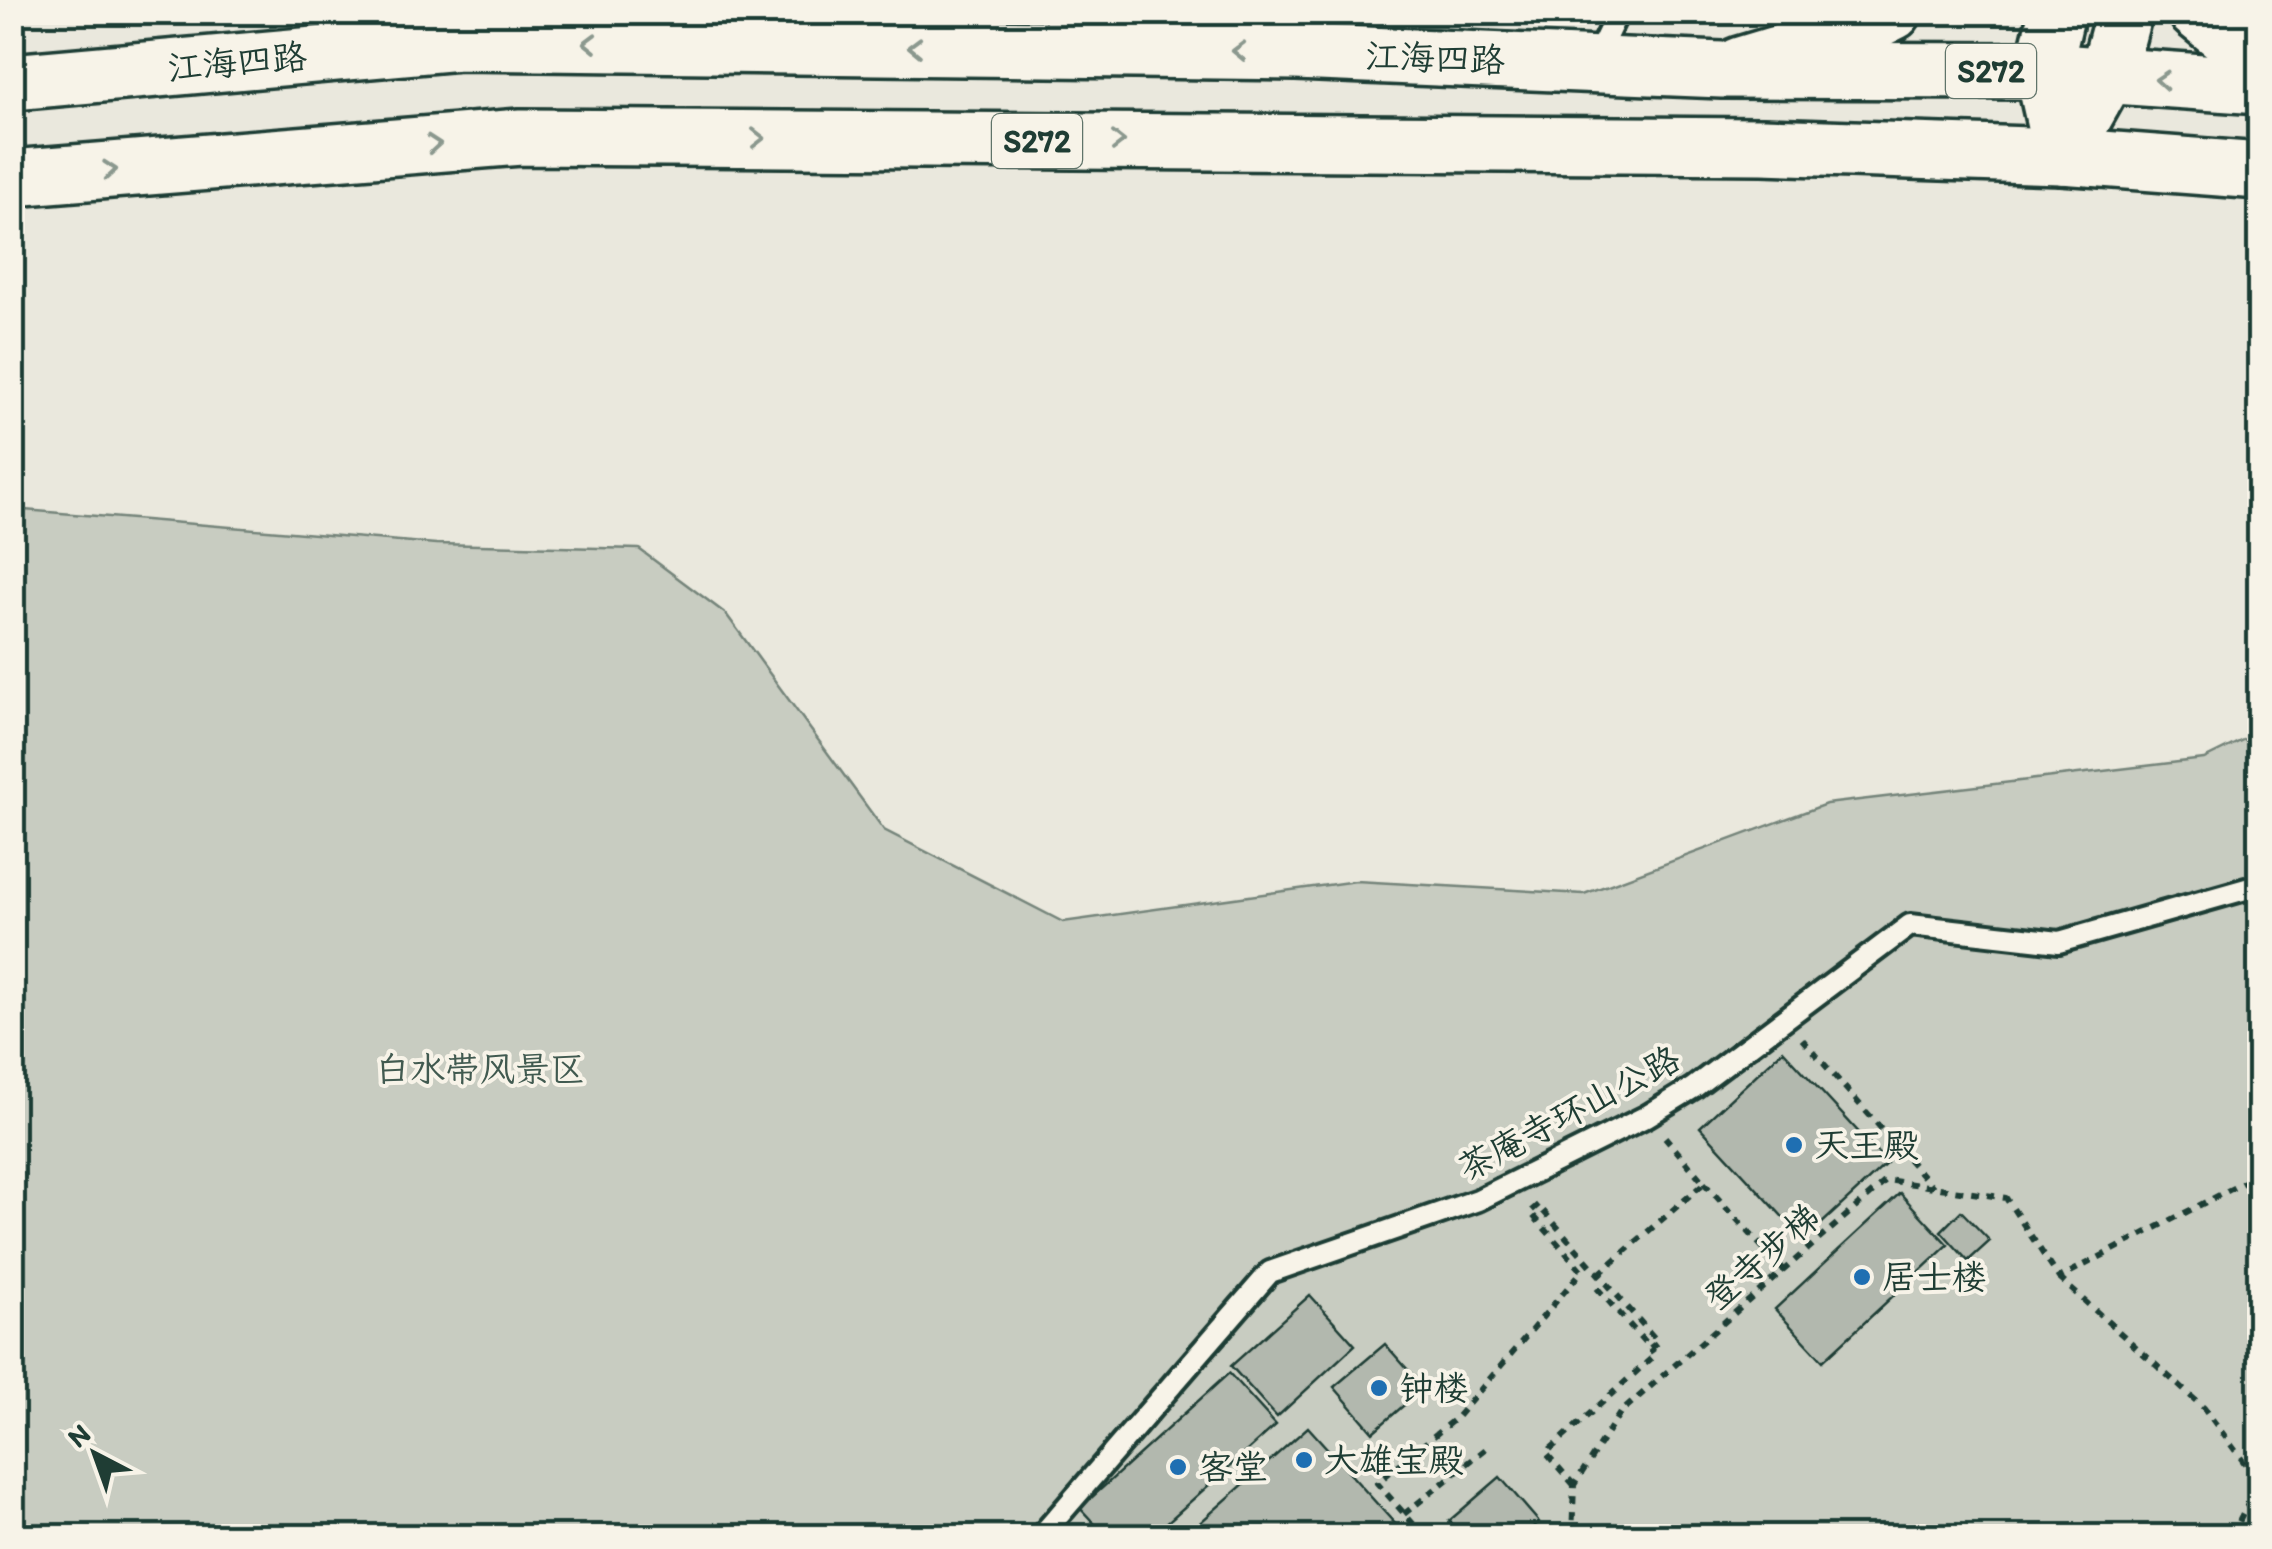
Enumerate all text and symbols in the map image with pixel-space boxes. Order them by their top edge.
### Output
one-way arrow [581,33,597,54]
street label: 江海四路 [165,35,309,89]
street label: 江海四路 [1364,35,1506,81]
one-way arrow [906,36,922,58]
one-way arrow [1231,41,1247,62]
road number: S272 [1946,44,2036,98]
one-way arrow [2154,69,2170,91]
road number: S272 [992,114,1082,168]
one-way arrow [751,128,767,149]
one-way arrow [1112,130,1127,152]
one-way arrow [426,133,442,155]
one-way arrow [102,159,118,181]
street label: 茶庵寺环山公路 [1451,1037,1687,1189]
park label: 白水带风景区 [375,1048,585,1090]
place label: 天王殿 [1814,1124,1919,1166]
marker: 天王殿 [1783,1134,1805,1156]
street label: 登寺步梯 [1695,1195,1829,1319]
place label: 居士楼 [1882,1256,1987,1298]
marker: 居士楼 [1851,1266,1873,1288]
place label: 钟楼 [1399,1367,1469,1409]
marker: 钟楼 [1368,1377,1390,1399]
north arrow [45,1404,145,1504]
text: N [60,1416,97,1454]
place label: 大雄宝殿 [1324,1439,1464,1481]
place label: 客堂 [1198,1446,1268,1488]
marker: 大雄宝殿 [1293,1449,1315,1471]
marker: 客堂 [1167,1456,1189,1478]

